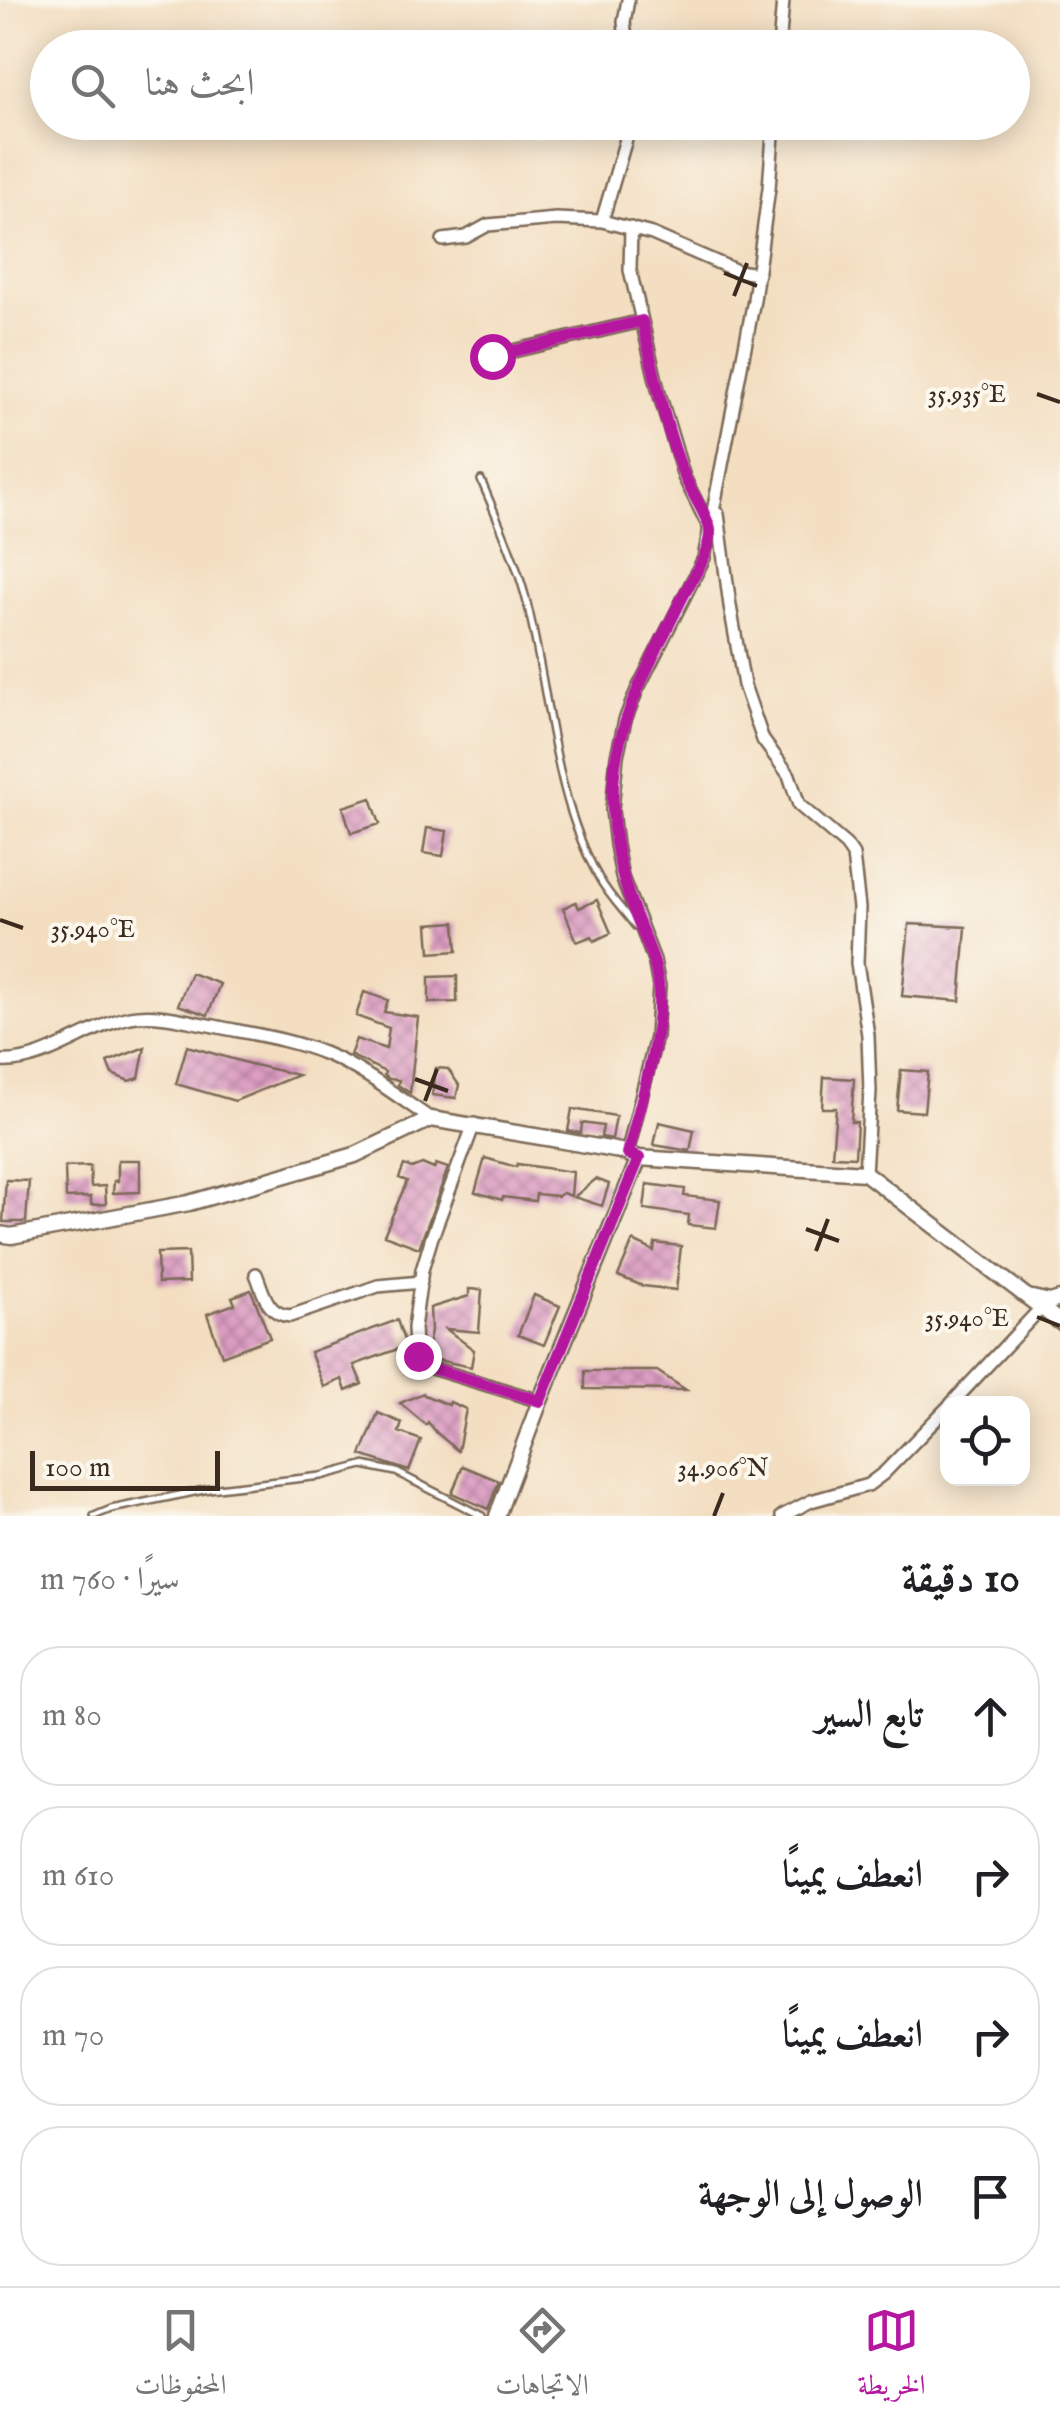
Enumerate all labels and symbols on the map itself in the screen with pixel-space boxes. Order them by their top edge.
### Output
route start [470,334,516,380]
text: 35.935°E [928,379,1006,411]
text: 35.940°E [51,914,135,946]
text: 35.940°E [925,1303,1009,1335]
route end [396,1334,442,1380]
scale bar [30,1446,220,1490]
text: 34.906°N [678,1453,768,1485]

